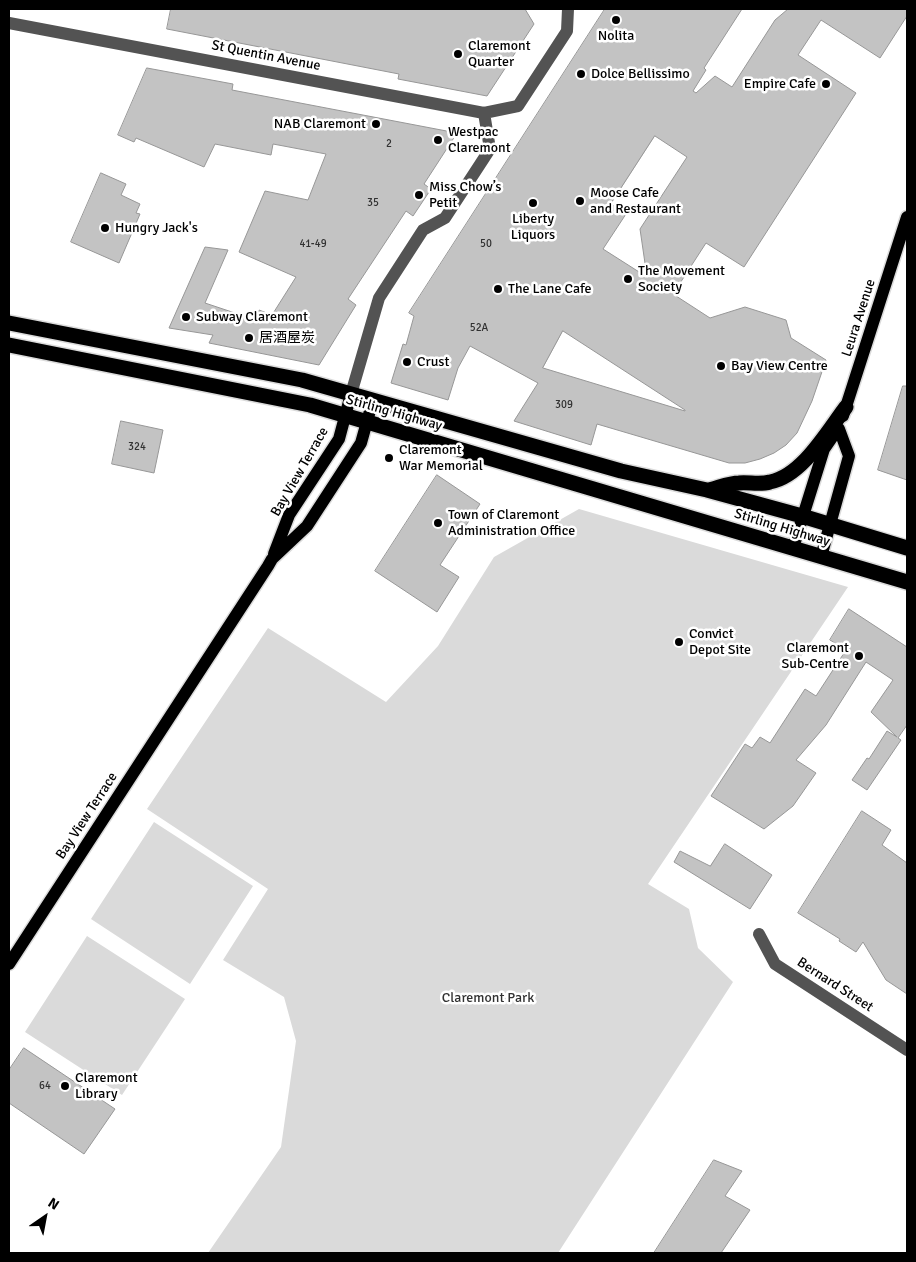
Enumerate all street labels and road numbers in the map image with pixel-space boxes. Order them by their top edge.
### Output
street label: St Quentin Avenue [210,37,322,75]
street label: Leura Avenue [839,277,879,359]
street label: Stirling Highway [344,391,444,435]
street label: Bay View Terrace [268,424,332,520]
street label: Stirling Highway [732,505,832,551]
street label: Bay View Terrace [53,769,121,863]
street label: Bernard Street [794,954,876,1016]

